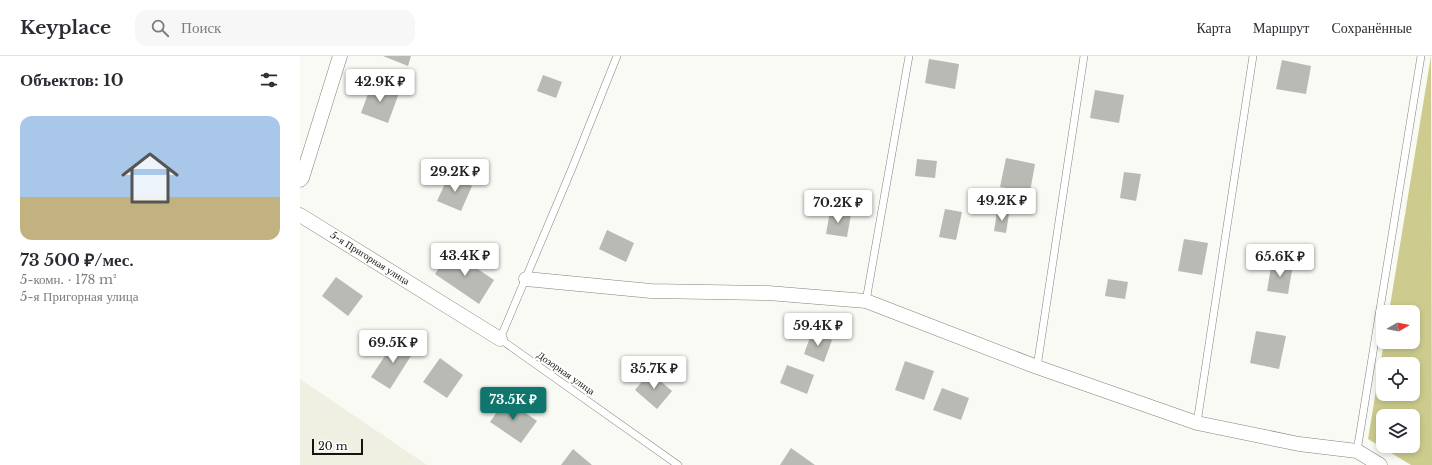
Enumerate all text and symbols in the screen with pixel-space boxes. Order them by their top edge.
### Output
search box [135,10,415,46]
text: Keyplace [20,16,111,39]
icon: search [149,17,171,39]
text: Поиск [181,18,221,37]
text: Карта [1196,19,1231,37]
text: Маршрут [1253,19,1309,37]
text: Сохранённые [1331,19,1412,37]
icon: filters [258,69,280,91]
pin: 42.9K ₽ [343,69,417,103]
text: Объектов: 10 [20,70,124,91]
text: 42.9K ₽ [355,73,405,90]
icon: home [114,142,186,214]
pin: 29.2K ₽ [418,159,492,193]
text: 29.2K ₽ [430,163,480,180]
pin: 49.2K ₽ [965,188,1039,222]
pin: 70.2K ₽ [801,190,875,224]
text: 49.2K ₽ [977,192,1027,209]
text: 70.2K ₽ [813,194,863,211]
street label: 5-я Пригорная улица [328,228,413,288]
pin: 43.4K ₽ [428,243,502,277]
pin: 65.6K ₽ [1243,244,1317,278]
text: 43.4K ₽ [440,247,490,264]
text: 65.6K ₽ [1255,248,1305,265]
text: 73 500 ₽/мес. [20,250,134,271]
text: 5-комн. · 178 m² [20,271,117,288]
text: 5-я Пригорная улица [20,288,139,305]
north arrow [1376,305,1420,349]
map controls [1376,305,1420,453]
pin: 59.4K ₽ [781,313,855,347]
text: 59.4K ₽ [793,317,843,334]
pin: 69.5K ₽ [356,330,430,364]
text: 69.5K ₽ [368,334,418,351]
street label: Дозорная улица [535,348,598,398]
pin: 35.7K ₽ [617,356,691,390]
button: locate [1376,357,1420,401]
text: 35.7K ₽ [630,360,678,377]
pin: 73.5K ₽ [476,387,550,421]
text: 73.5K ₽ [489,391,537,408]
button: layers [1376,409,1420,453]
scale bar [312,437,363,456]
text: 20 m [318,439,348,453]

